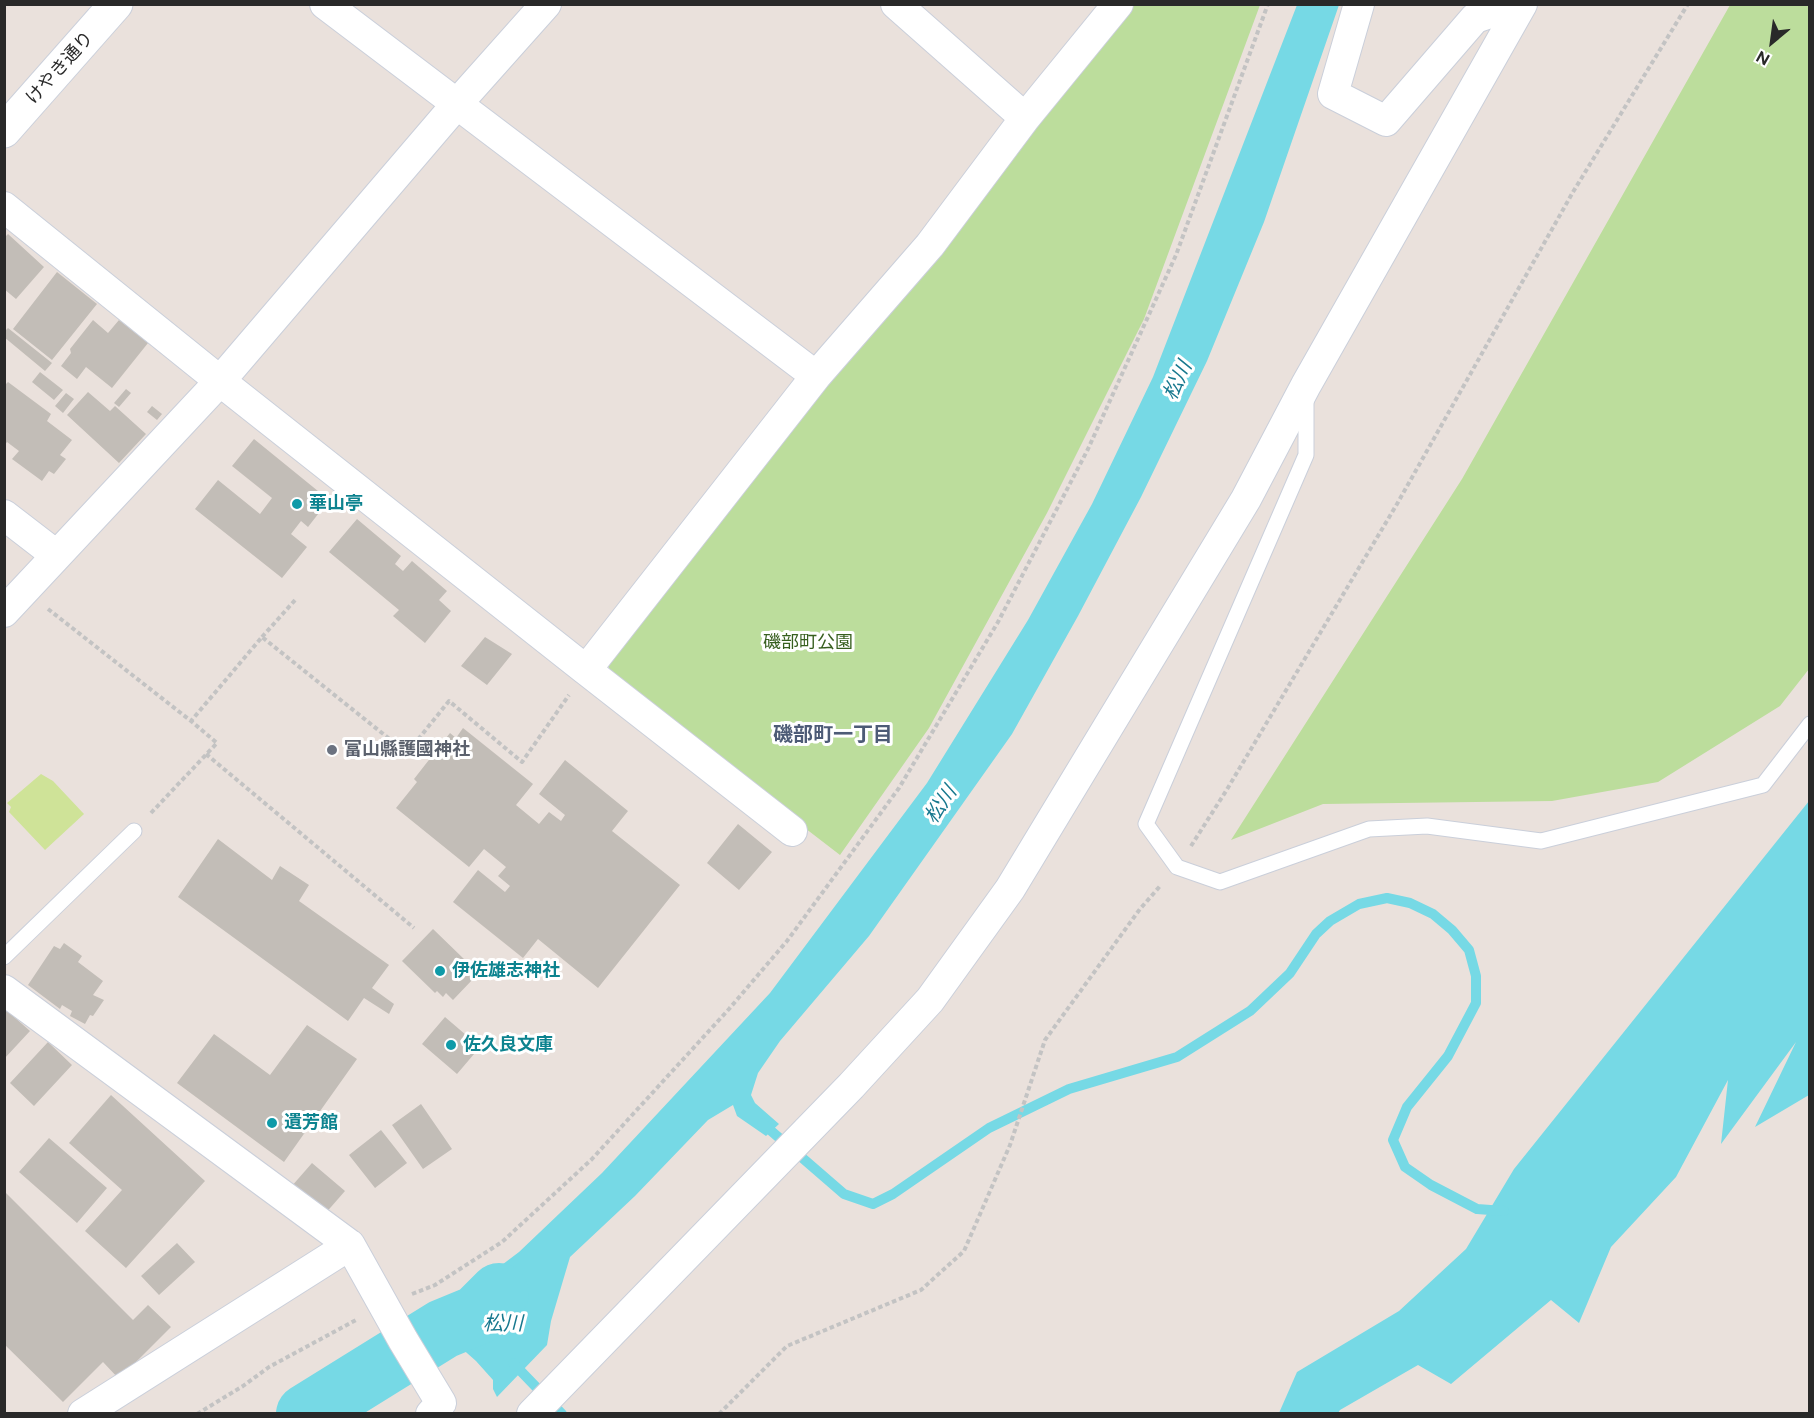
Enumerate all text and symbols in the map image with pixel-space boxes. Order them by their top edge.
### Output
north arrow [1742,12,1802,72]
street label: けやき通り [22,27,98,109]
text: N [1753,47,1773,69]
water label: 松川 [1159,358,1197,404]
place label: 華山亭 [309,493,363,515]
marker: 華山亭 [290,497,304,511]
park label: 磯部町公園 [763,632,853,654]
district label: 磯部町一丁目 [773,723,893,747]
place label: 富山縣護國神社 [344,739,470,761]
marker: 富山縣護國神社 [325,743,339,757]
water label: 松川 [920,782,962,828]
place label: 伊佐雄志神社 [452,960,560,982]
marker: 伊佐雄志神社 [433,964,447,978]
place label: 佐久良文庫 [463,1034,553,1056]
marker: 佐久良文庫 [444,1038,458,1052]
place label: 遺芳館 [284,1112,338,1134]
marker: 遺芳館 [265,1116,279,1130]
water label: 松川 [483,1312,523,1336]

